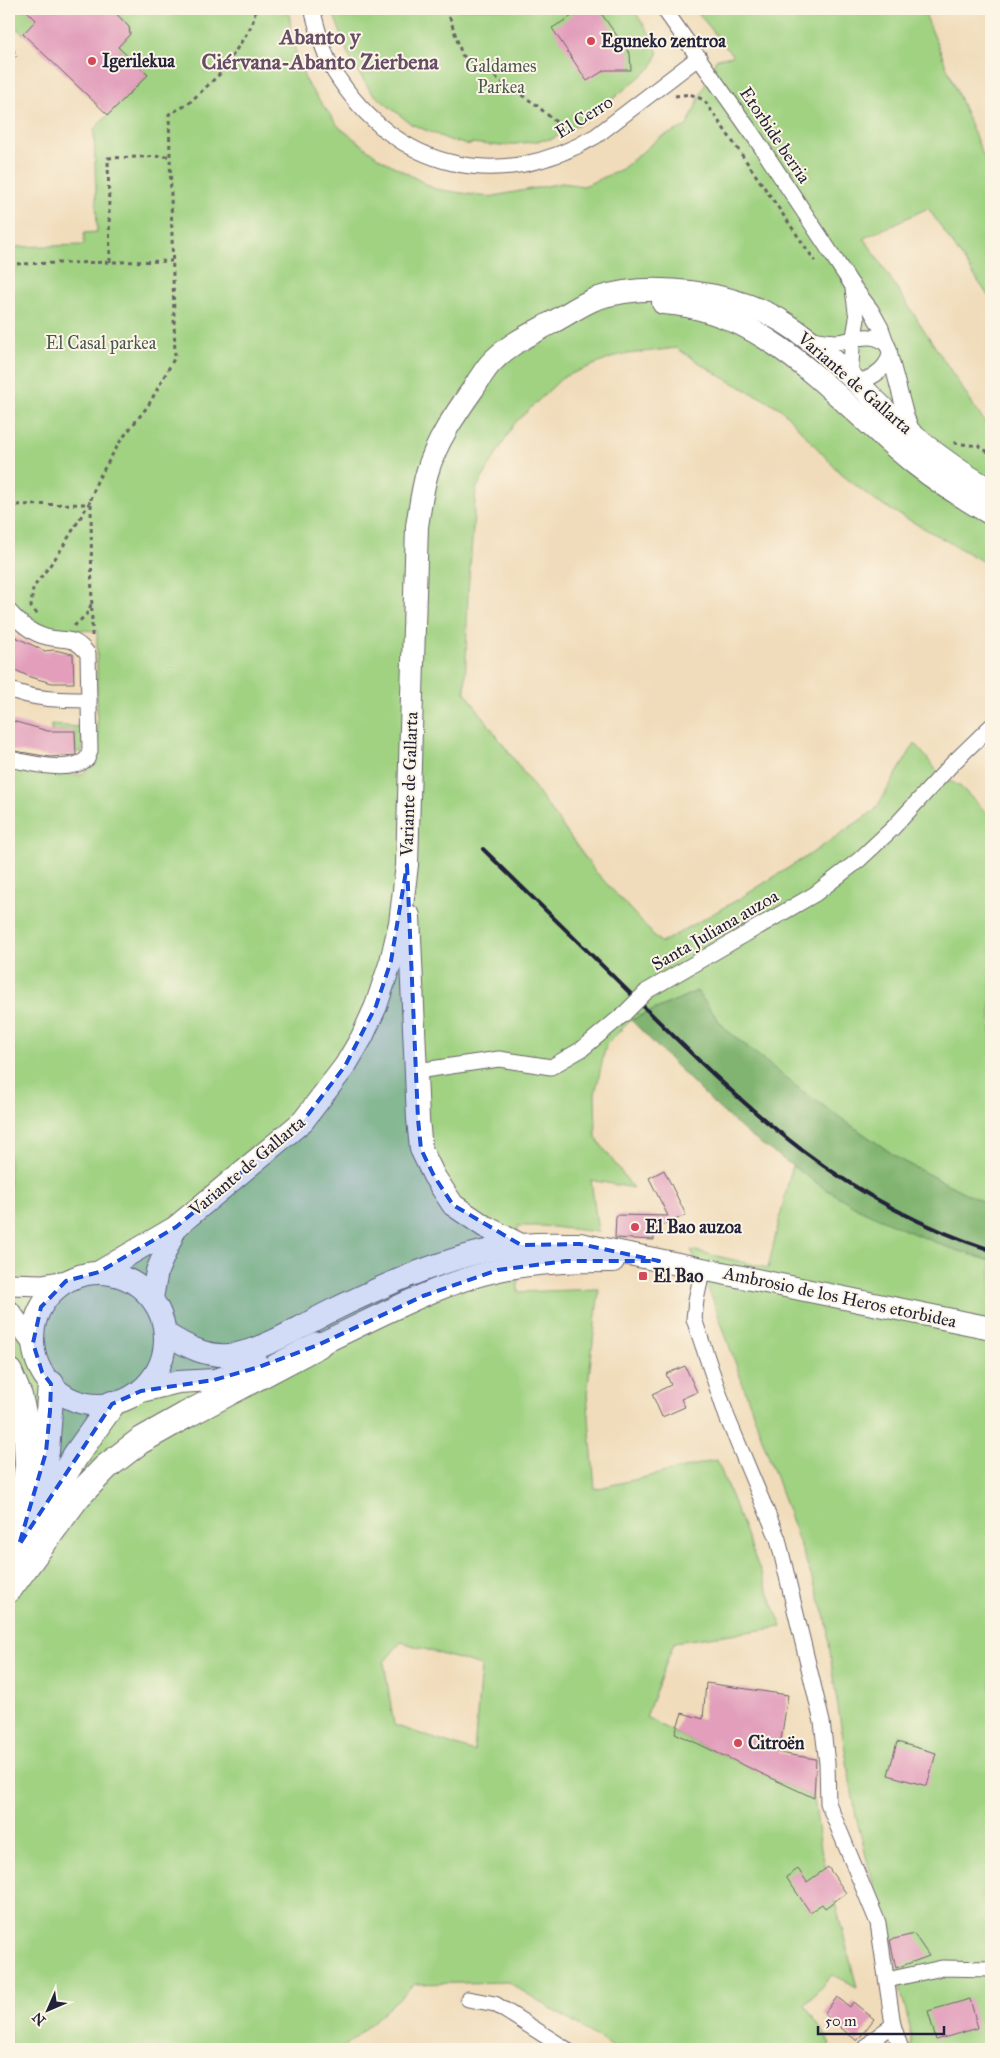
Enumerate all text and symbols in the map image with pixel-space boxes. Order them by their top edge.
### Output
district label: Abanto y Ciérvana-Abanto Zierbena [201,23,439,75]
place label: Eguneko zentroa [601,30,726,53]
marker: Eguneko zentroa [585,35,597,47]
place label: Igerilekua [102,50,175,73]
marker: Igerilekua [86,55,98,67]
park label: Galdames Parkea [465,55,537,98]
street label: Etorbide berria [735,83,815,188]
street label: El Cerro [551,91,617,143]
street label: Variante de Gallarta [792,327,917,439]
park label: El Casal parkea [46,332,157,354]
street label: Variante de Gallarta [395,711,423,858]
street label: Santa Juliana auzoa [648,885,783,976]
street label: Variante de Gallarta [184,1111,310,1222]
place label: El Bao auzoa [645,1216,742,1238]
marker: El Bao auzoa [629,1221,641,1233]
street label: Ambrosio de los Heros etorbidea [720,1261,959,1333]
place label: El Bao [653,1265,703,1287]
marker: El Bao [637,1270,649,1282]
place label: Citroën [748,1732,805,1754]
marker: Citroën [732,1737,744,1749]
north arrow [22,1986,72,2036]
scale bar [818,2003,944,2035]
text: N [29,2009,49,2029]
text: 50 m [825,2012,857,2030]

